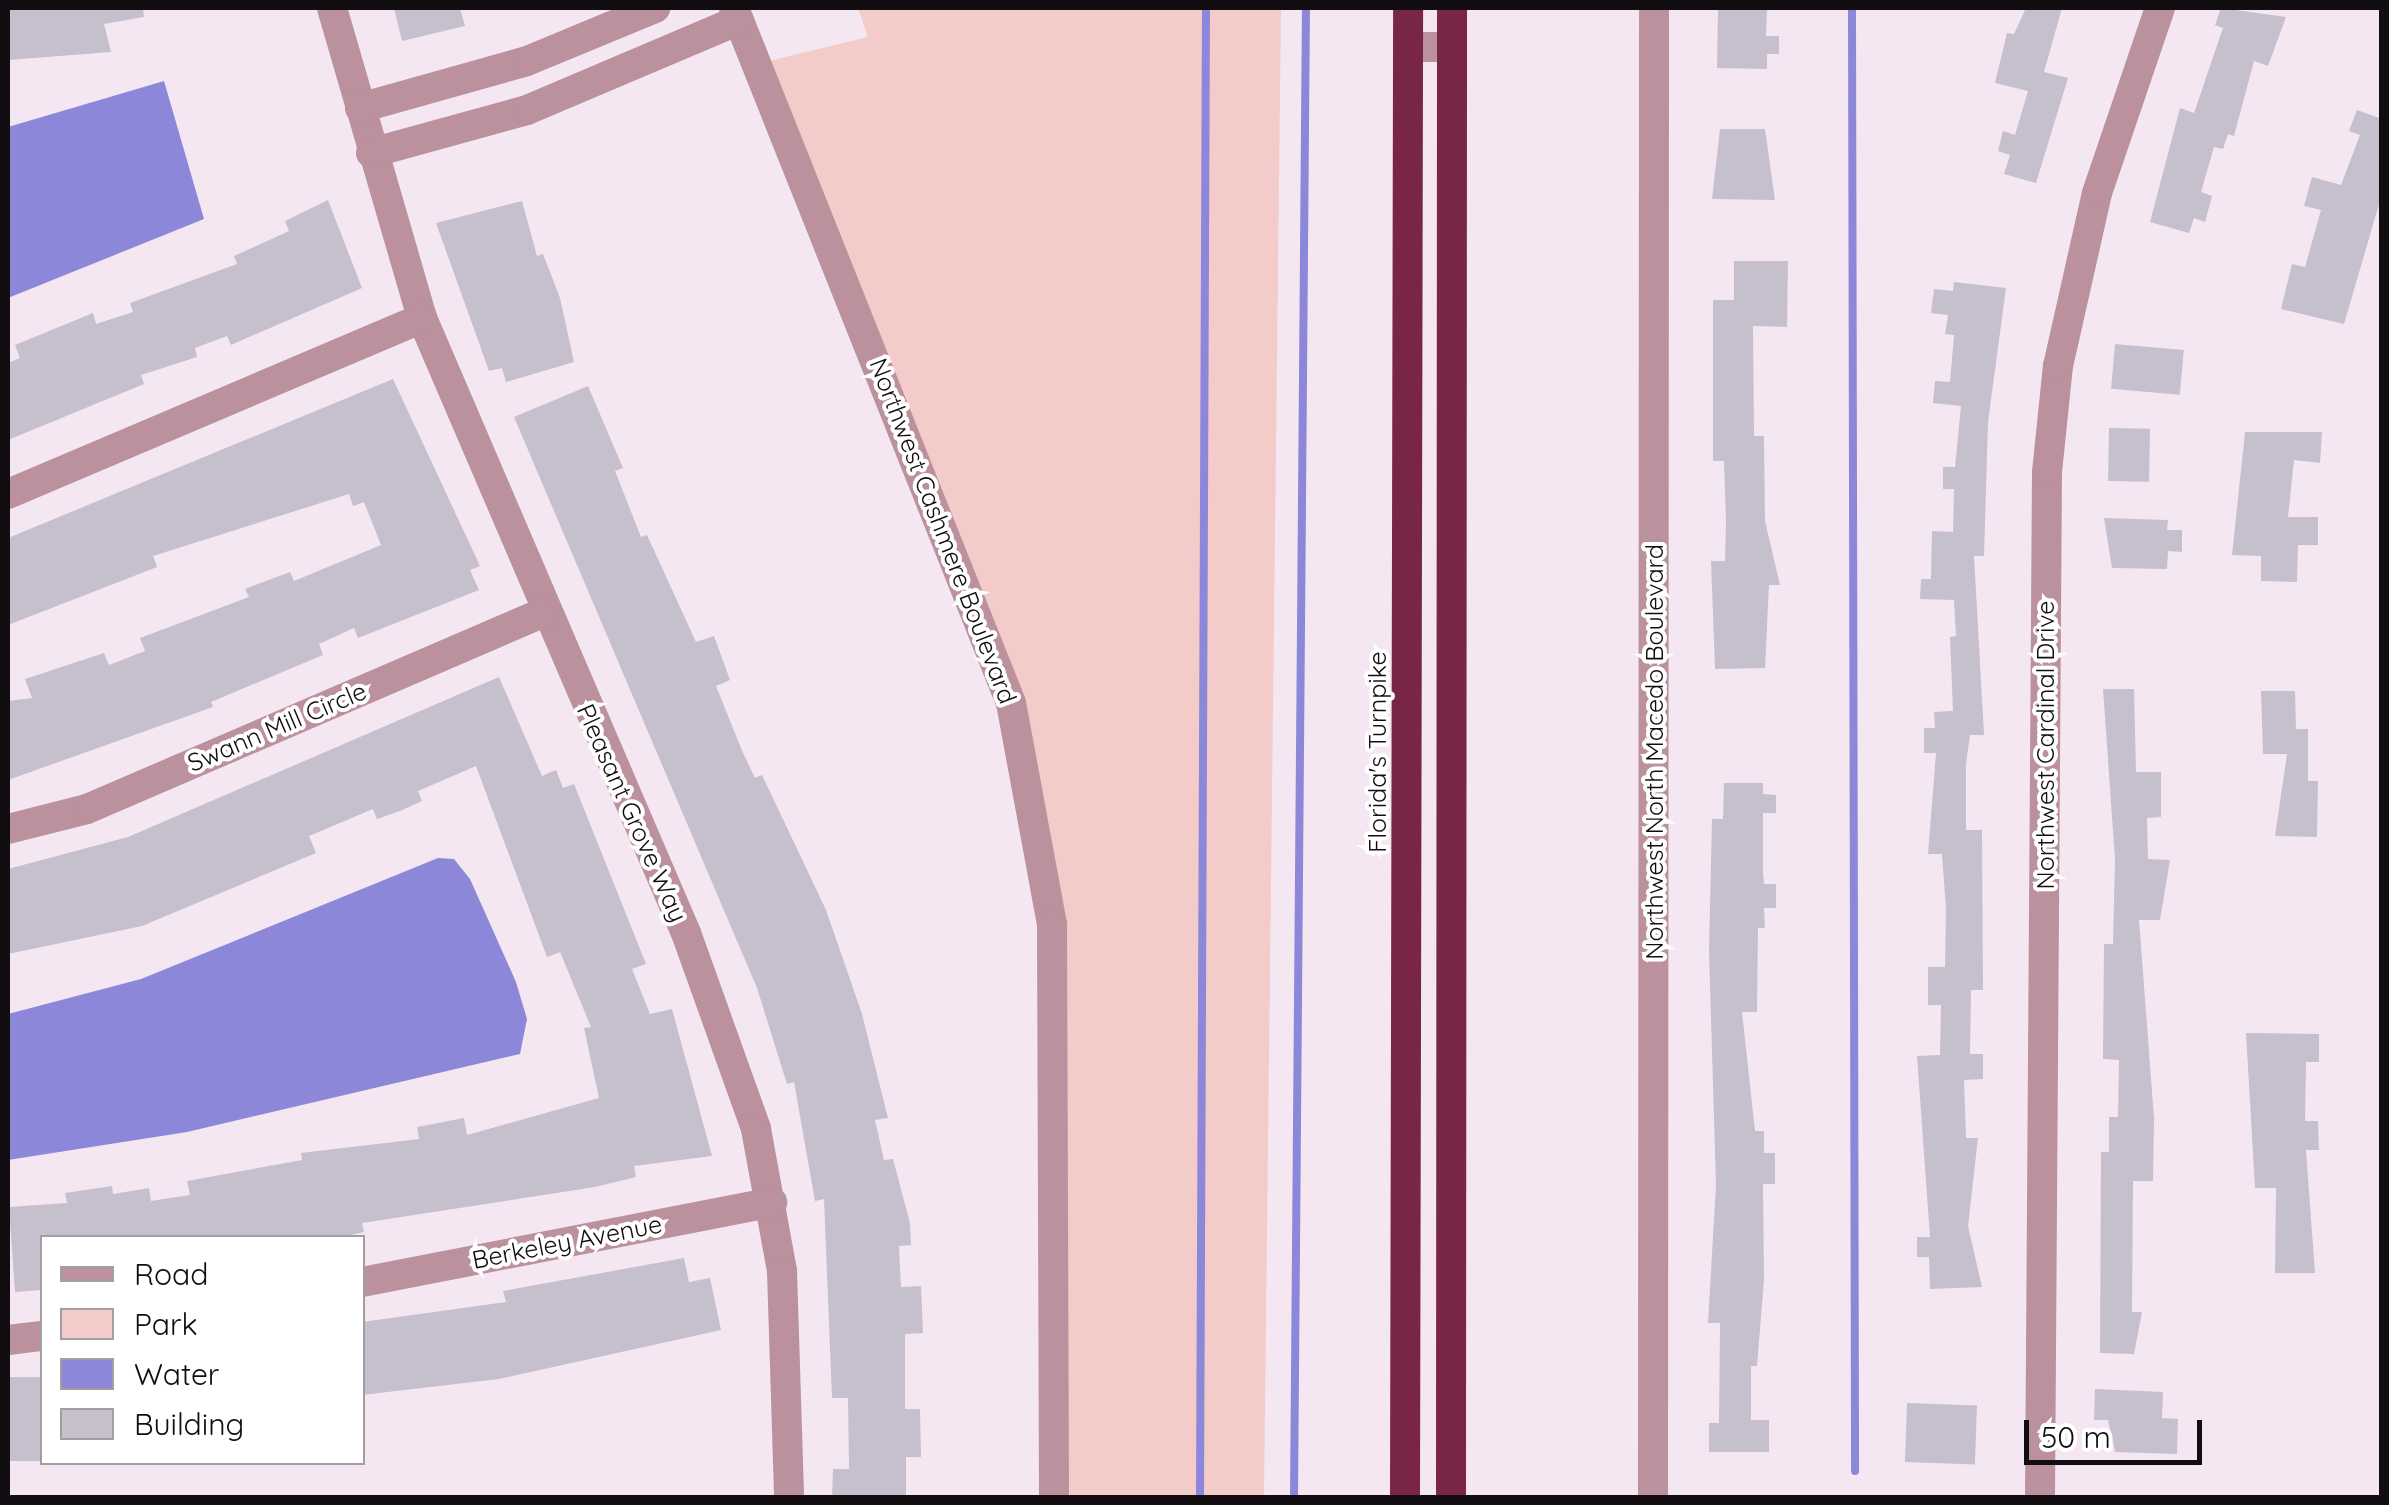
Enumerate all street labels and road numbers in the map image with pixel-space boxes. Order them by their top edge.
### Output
street label: Northwest Cashmere Boulevard [863,354,1023,708]
street label: Northwest North Macedo Boulevard [1639,544,1669,960]
street label: Northwest Cardinal Drive [2030,601,2060,889]
street label: Florida's Turnpike [1362,651,1392,853]
street label: Swann Mill Circle [183,676,371,778]
street label: Pleasant Grove Way [570,699,694,927]
street label: Berkeley Avenue [469,1209,665,1275]

